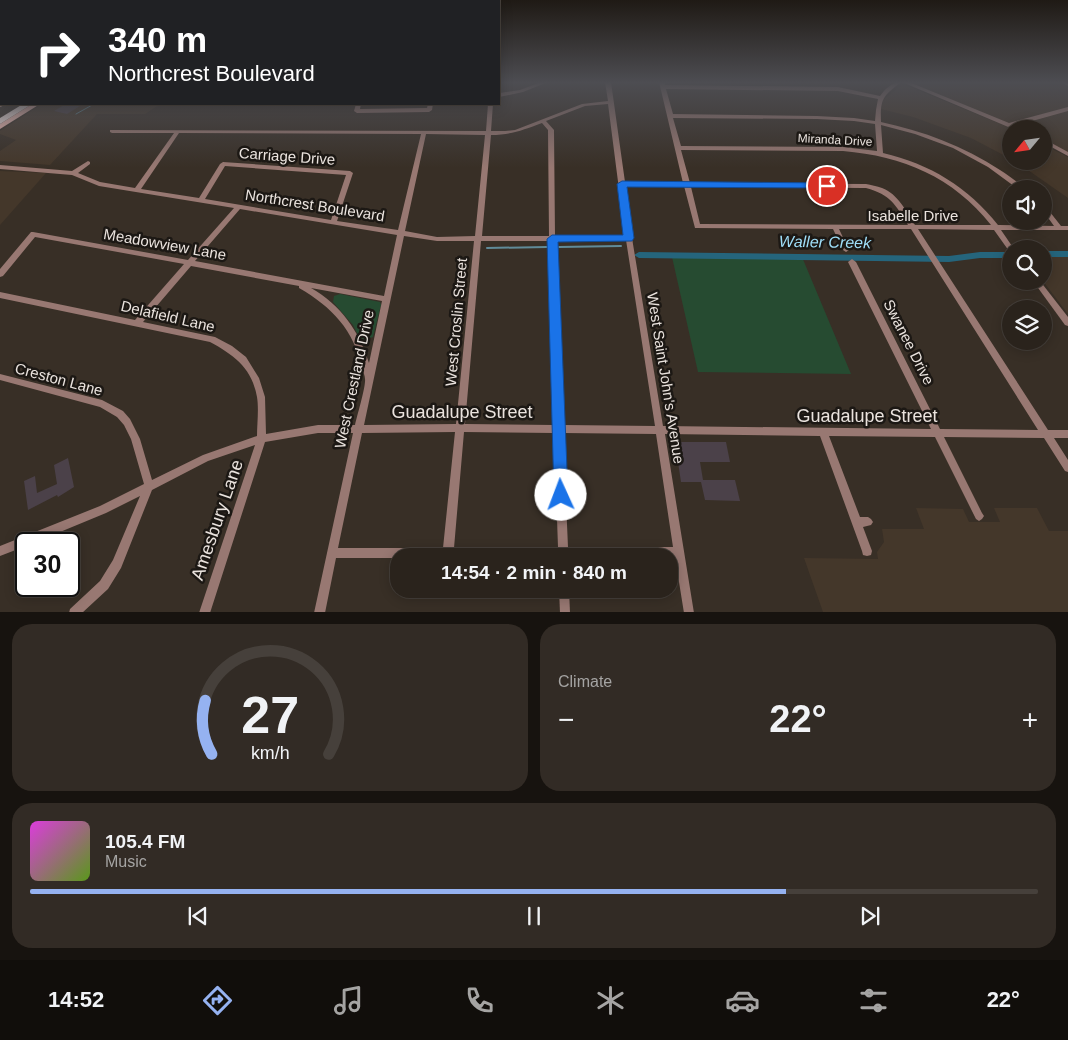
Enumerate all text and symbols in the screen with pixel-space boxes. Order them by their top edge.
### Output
icon: right [25,20,90,85]
text: 340 m [108,20,207,59]
text: Northcrest Boulevard [108,61,315,86]
north arrow [1002,120,1052,170]
map controls [1002,120,1052,350]
street label: Miranda Drive [797,131,873,149]
street label: Carriage Drive [238,144,336,168]
pin [806,165,848,207]
icon: arrive [813,172,841,200]
button: sound [1002,180,1052,230]
street label: Northcrest Boulevard [244,186,386,224]
street label: Isabelle Drive [868,207,958,224]
street label: Meadowview Lane [102,225,228,263]
water label: Waller Creek [779,233,872,251]
button: search [1002,240,1052,290]
street label: West Croslin Street [442,256,470,387]
street label: West Saint John's Avenue [644,291,688,465]
street label: Delafield Lane [119,297,217,335]
street label: Swanee Drive [880,297,938,387]
button: layers [1002,300,1052,350]
street label: West Crestland Drive [331,308,377,450]
street label: Creston Lane [13,359,105,399]
street label: Guadalupe Street [391,402,533,422]
street label: Guadalupe Street [796,406,938,426]
street label: Amesbury Lane [187,457,247,583]
position arrow [534,468,586,520]
speed limit sign: 30 [15,532,80,597]
text: 14:54 · 2 min · 840 m [441,562,627,583]
text: Climate [558,673,612,690]
text: 27 [241,686,299,744]
text: 22° [769,698,827,740]
text: − [558,704,574,735]
text: + [1022,704,1038,735]
text: km/h [251,743,289,763]
text: 105.4 FM [105,831,185,852]
text: Music [105,853,147,870]
icon: previous [184,902,212,930]
icon: pause [520,902,548,930]
icon: next [856,902,884,930]
icon: directions [200,983,235,1018]
icon: music [331,983,366,1018]
icon: phone [462,983,497,1018]
icon: climate [593,983,628,1018]
icon: car [725,983,760,1018]
icon: filters [856,983,891,1018]
text: 14:52 [48,987,104,1012]
text: 22° [987,987,1020,1012]

